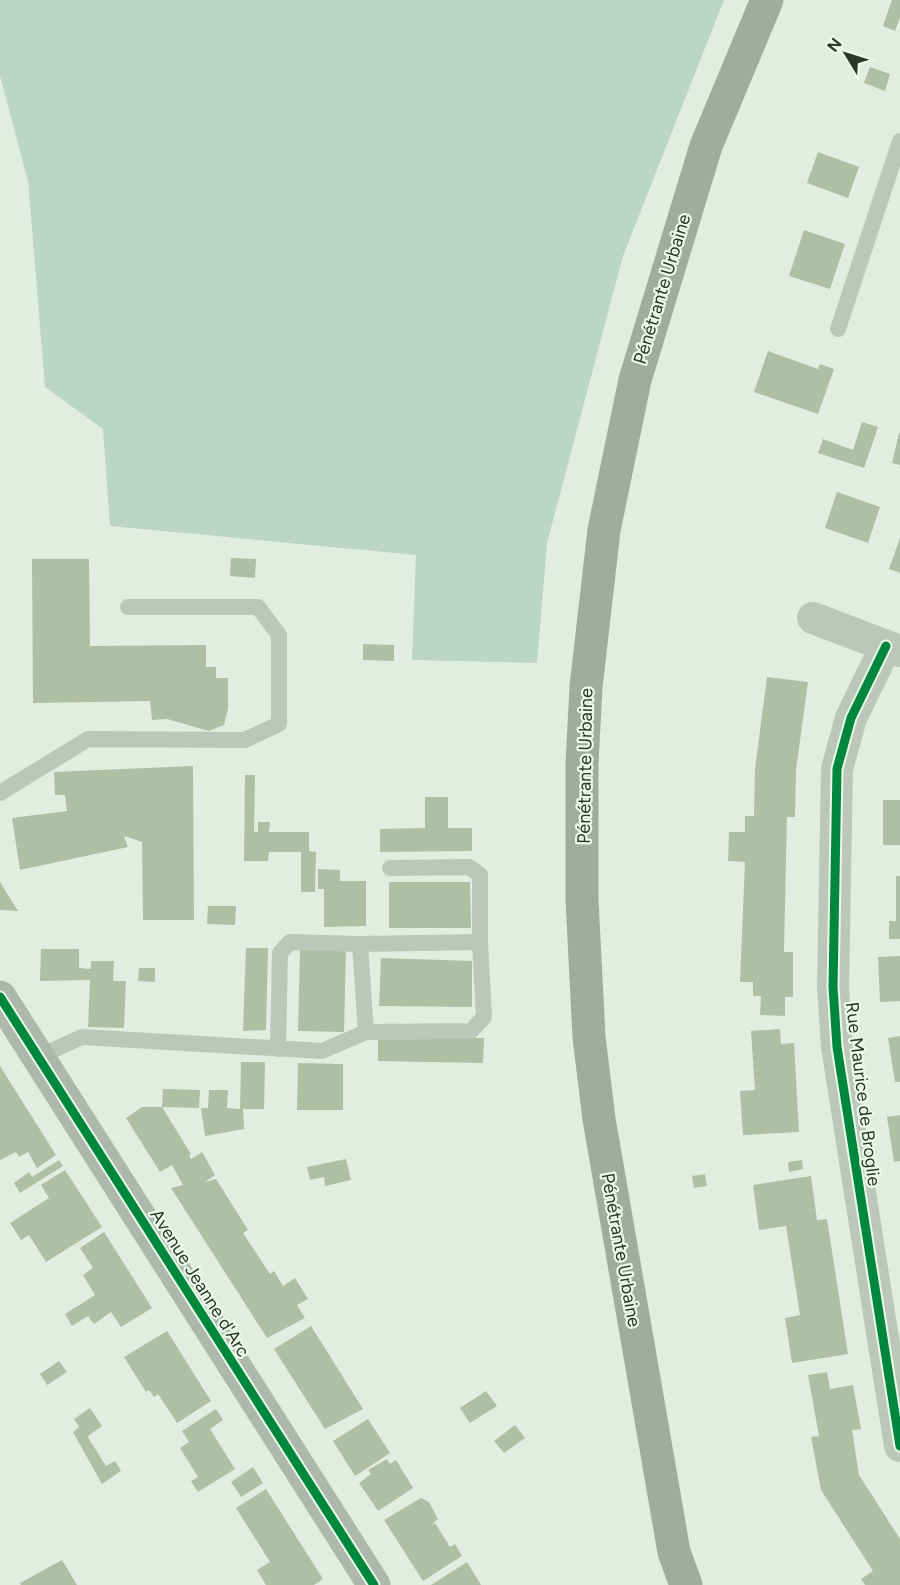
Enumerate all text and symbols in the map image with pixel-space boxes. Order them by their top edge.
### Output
north arrow [816,24,876,84]
text: N [823,34,846,56]
street label: Pénétrante Urbaine [629,211,695,367]
street label: Pénétrante Urbaine [573,688,597,844]
street label: Rue Maurice de Broglie [841,1001,885,1187]
street label: Pénétrante Urbaine [597,1171,645,1329]
street label: Avenue Jeanne d'Arc [146,1205,255,1361]

